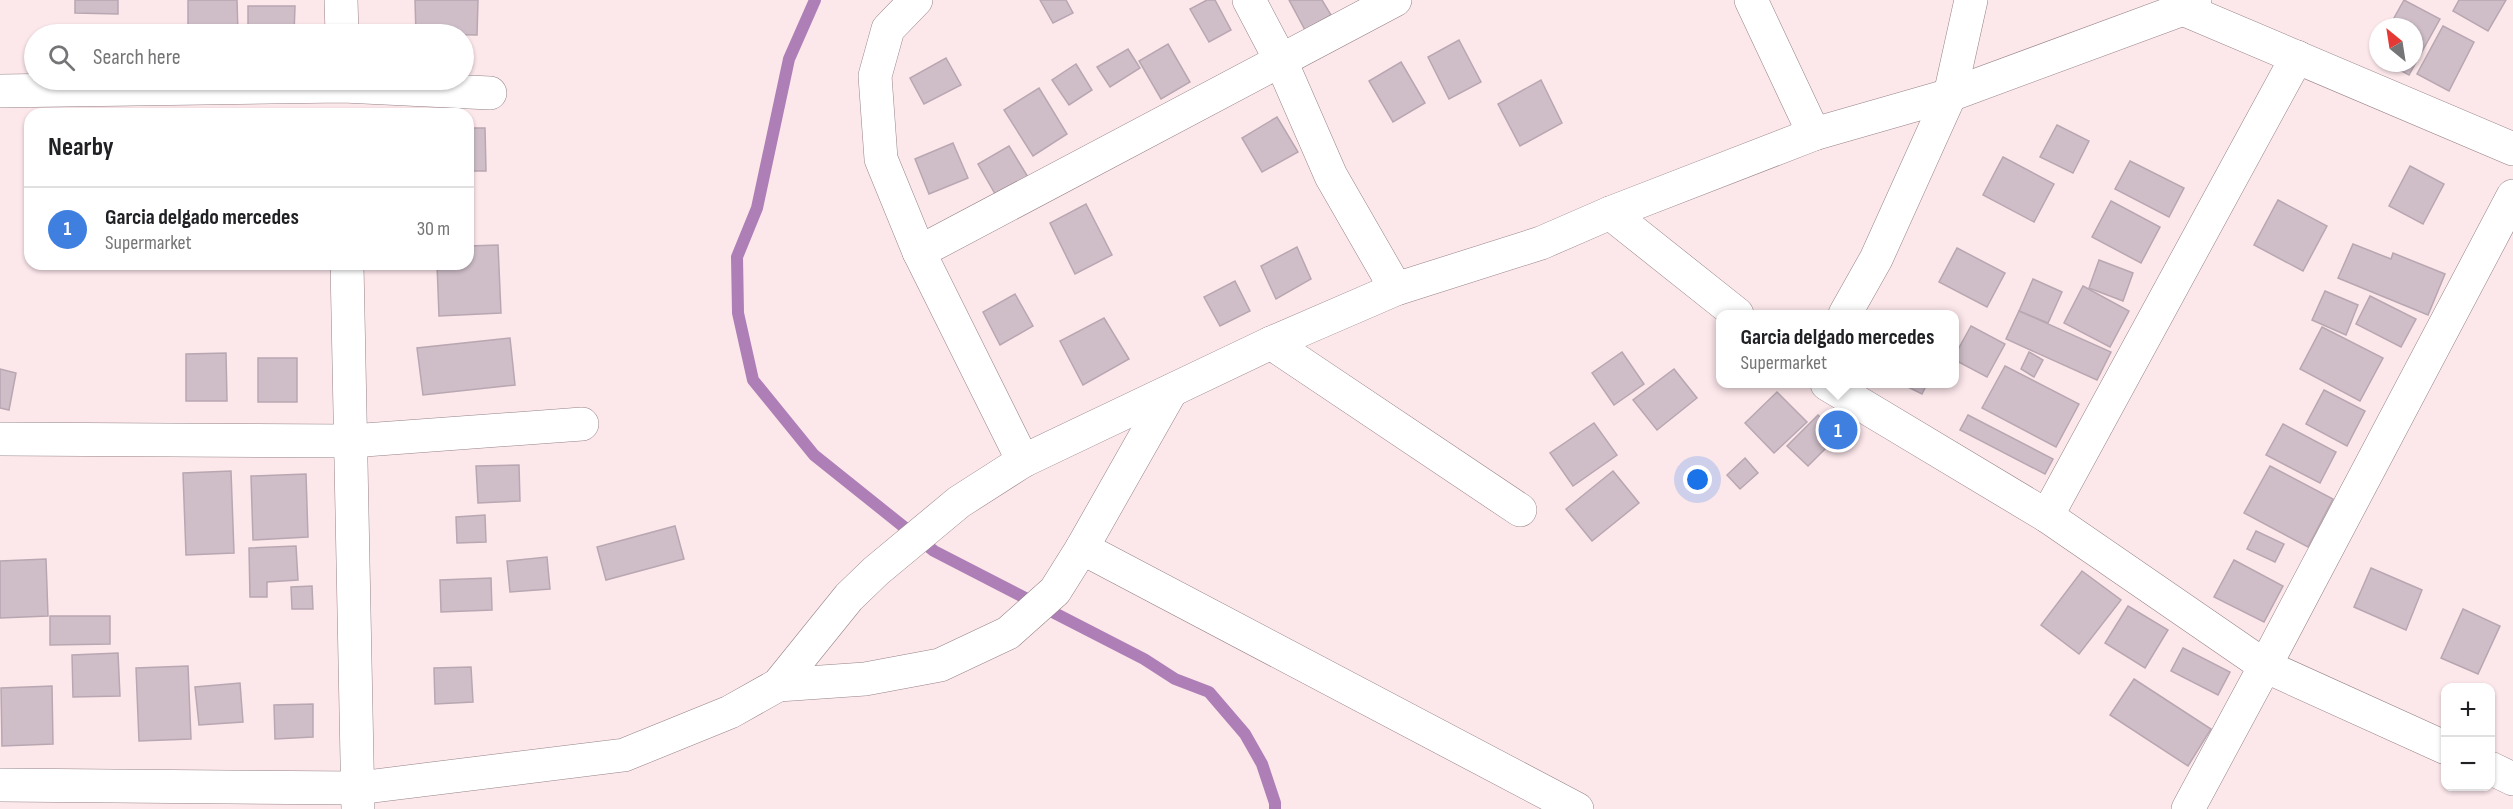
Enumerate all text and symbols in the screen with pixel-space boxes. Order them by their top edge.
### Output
north arrow [2369,18,2423,72]
search box [24,24,474,90]
icon: search [45,41,78,74]
text: Search here [93,44,180,71]
text: Nearby [48,132,114,163]
text: Garcia delgado mercedes [105,204,299,231]
text: 1 [64,217,71,241]
text: 30 m [417,217,450,241]
text: Supermarket [105,231,192,255]
popup [1716,310,1959,388]
text: Garcia delgado mercedes [1741,324,1934,351]
text: Supermarket [1741,351,1827,375]
pin: 1 [1818,408,1858,452]
your location [1683,465,1712,494]
map controls [2441,683,2495,791]
button: + [2441,683,2495,737]
button: − [2441,737,2495,791]

